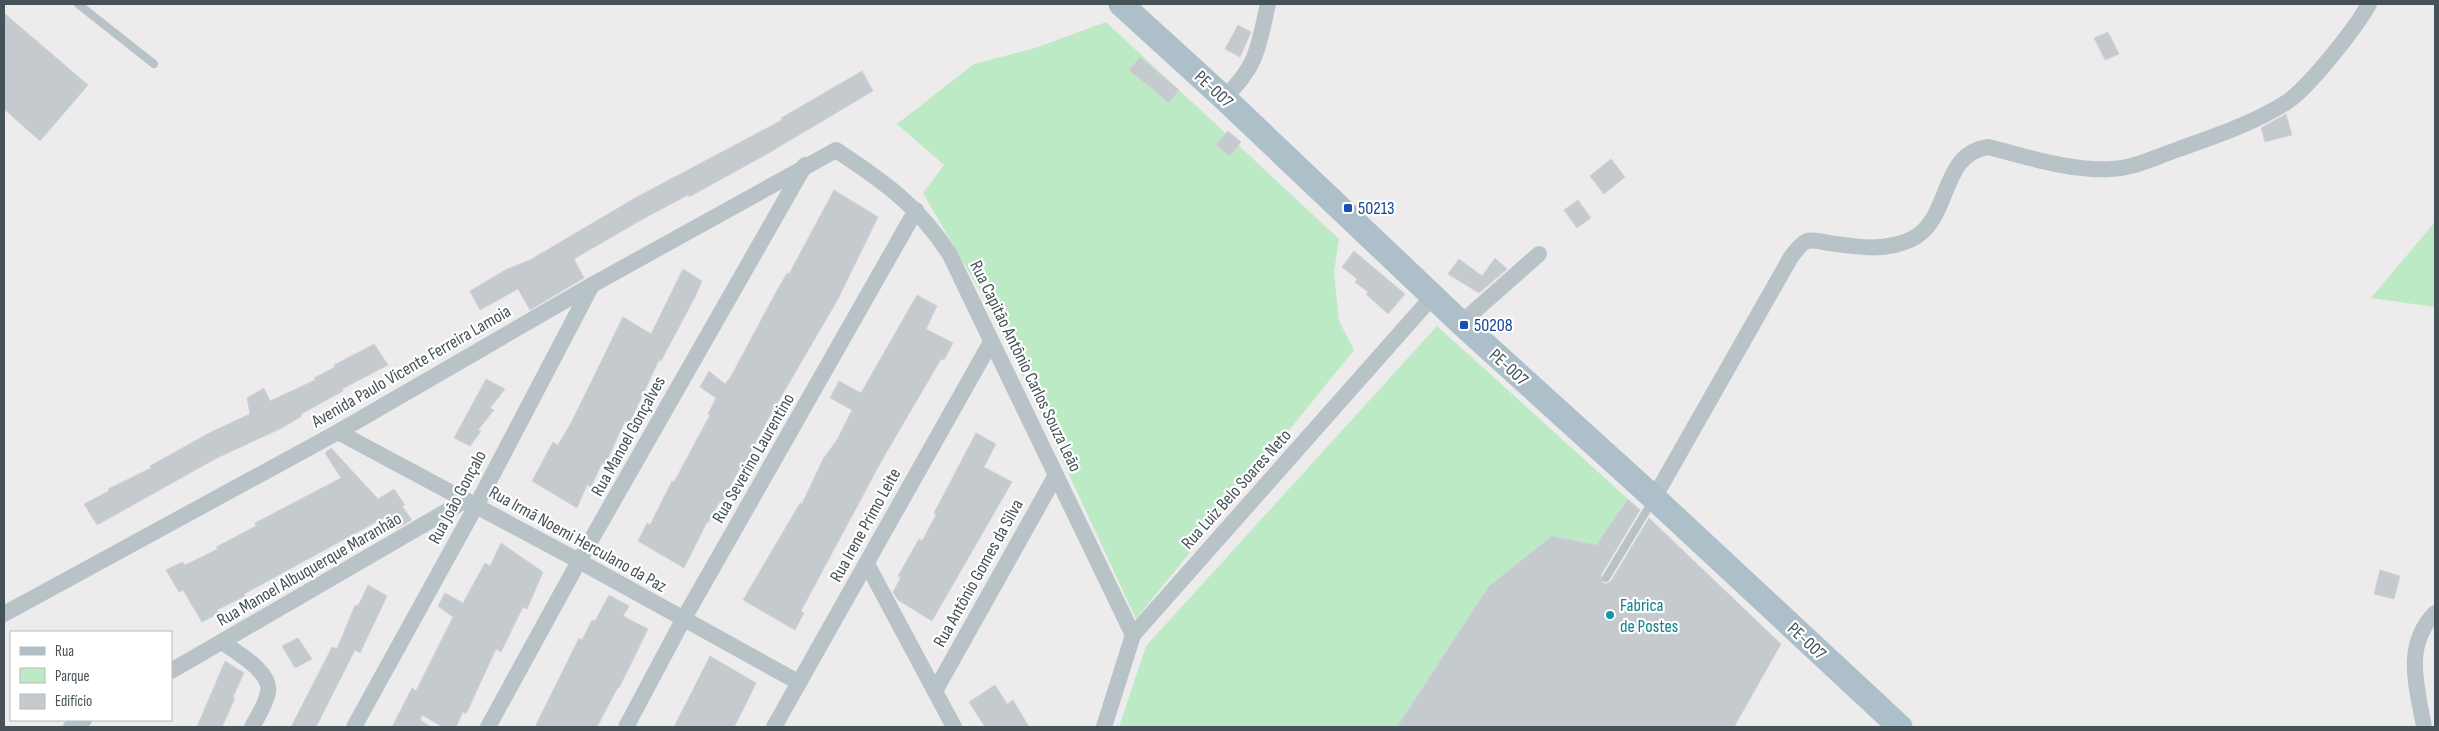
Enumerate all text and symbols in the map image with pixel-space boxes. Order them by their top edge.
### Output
street label: PE-007 [1190,66,1238,113]
place label: 50213 [1358,198,1395,219]
marker: 50213 [1342,202,1354,214]
street label: Rua Capitão Antônio Carlos Souza Leão [965,257,1086,475]
street label: Avenida Paulo Vicente Ferreira Lamoia [307,301,515,433]
place label: 50208 [1474,315,1513,336]
marker: 50208 [1458,319,1470,331]
street label: PE-007 [1485,345,1533,391]
street label: Rua Manoel Gonçalves [587,373,670,500]
street label: Rua Severino Laurentino [708,390,799,527]
street label: Rua Luiz Belo Soares Neto [1177,425,1296,554]
street label: Rua João Gonçalo [424,447,491,548]
street label: Rua Irene Primo Leite [826,465,905,586]
street label: Rua Irmã Noemi Herculano da Paz [485,482,671,597]
street label: Rua Antônio Gomes da Silva [929,496,1028,651]
street label: Rua Manoel Albuquerque Maranhão [213,508,405,631]
place label: Fabrica de Postes [1620,595,1678,637]
marker: Fabrica de Postes [1604,609,1616,621]
street label: PE-007 [1783,618,1831,665]
legend [10,631,172,721]
text: Rua [55,642,74,661]
text: Parque [55,667,90,686]
text: Edifício [55,692,92,711]

